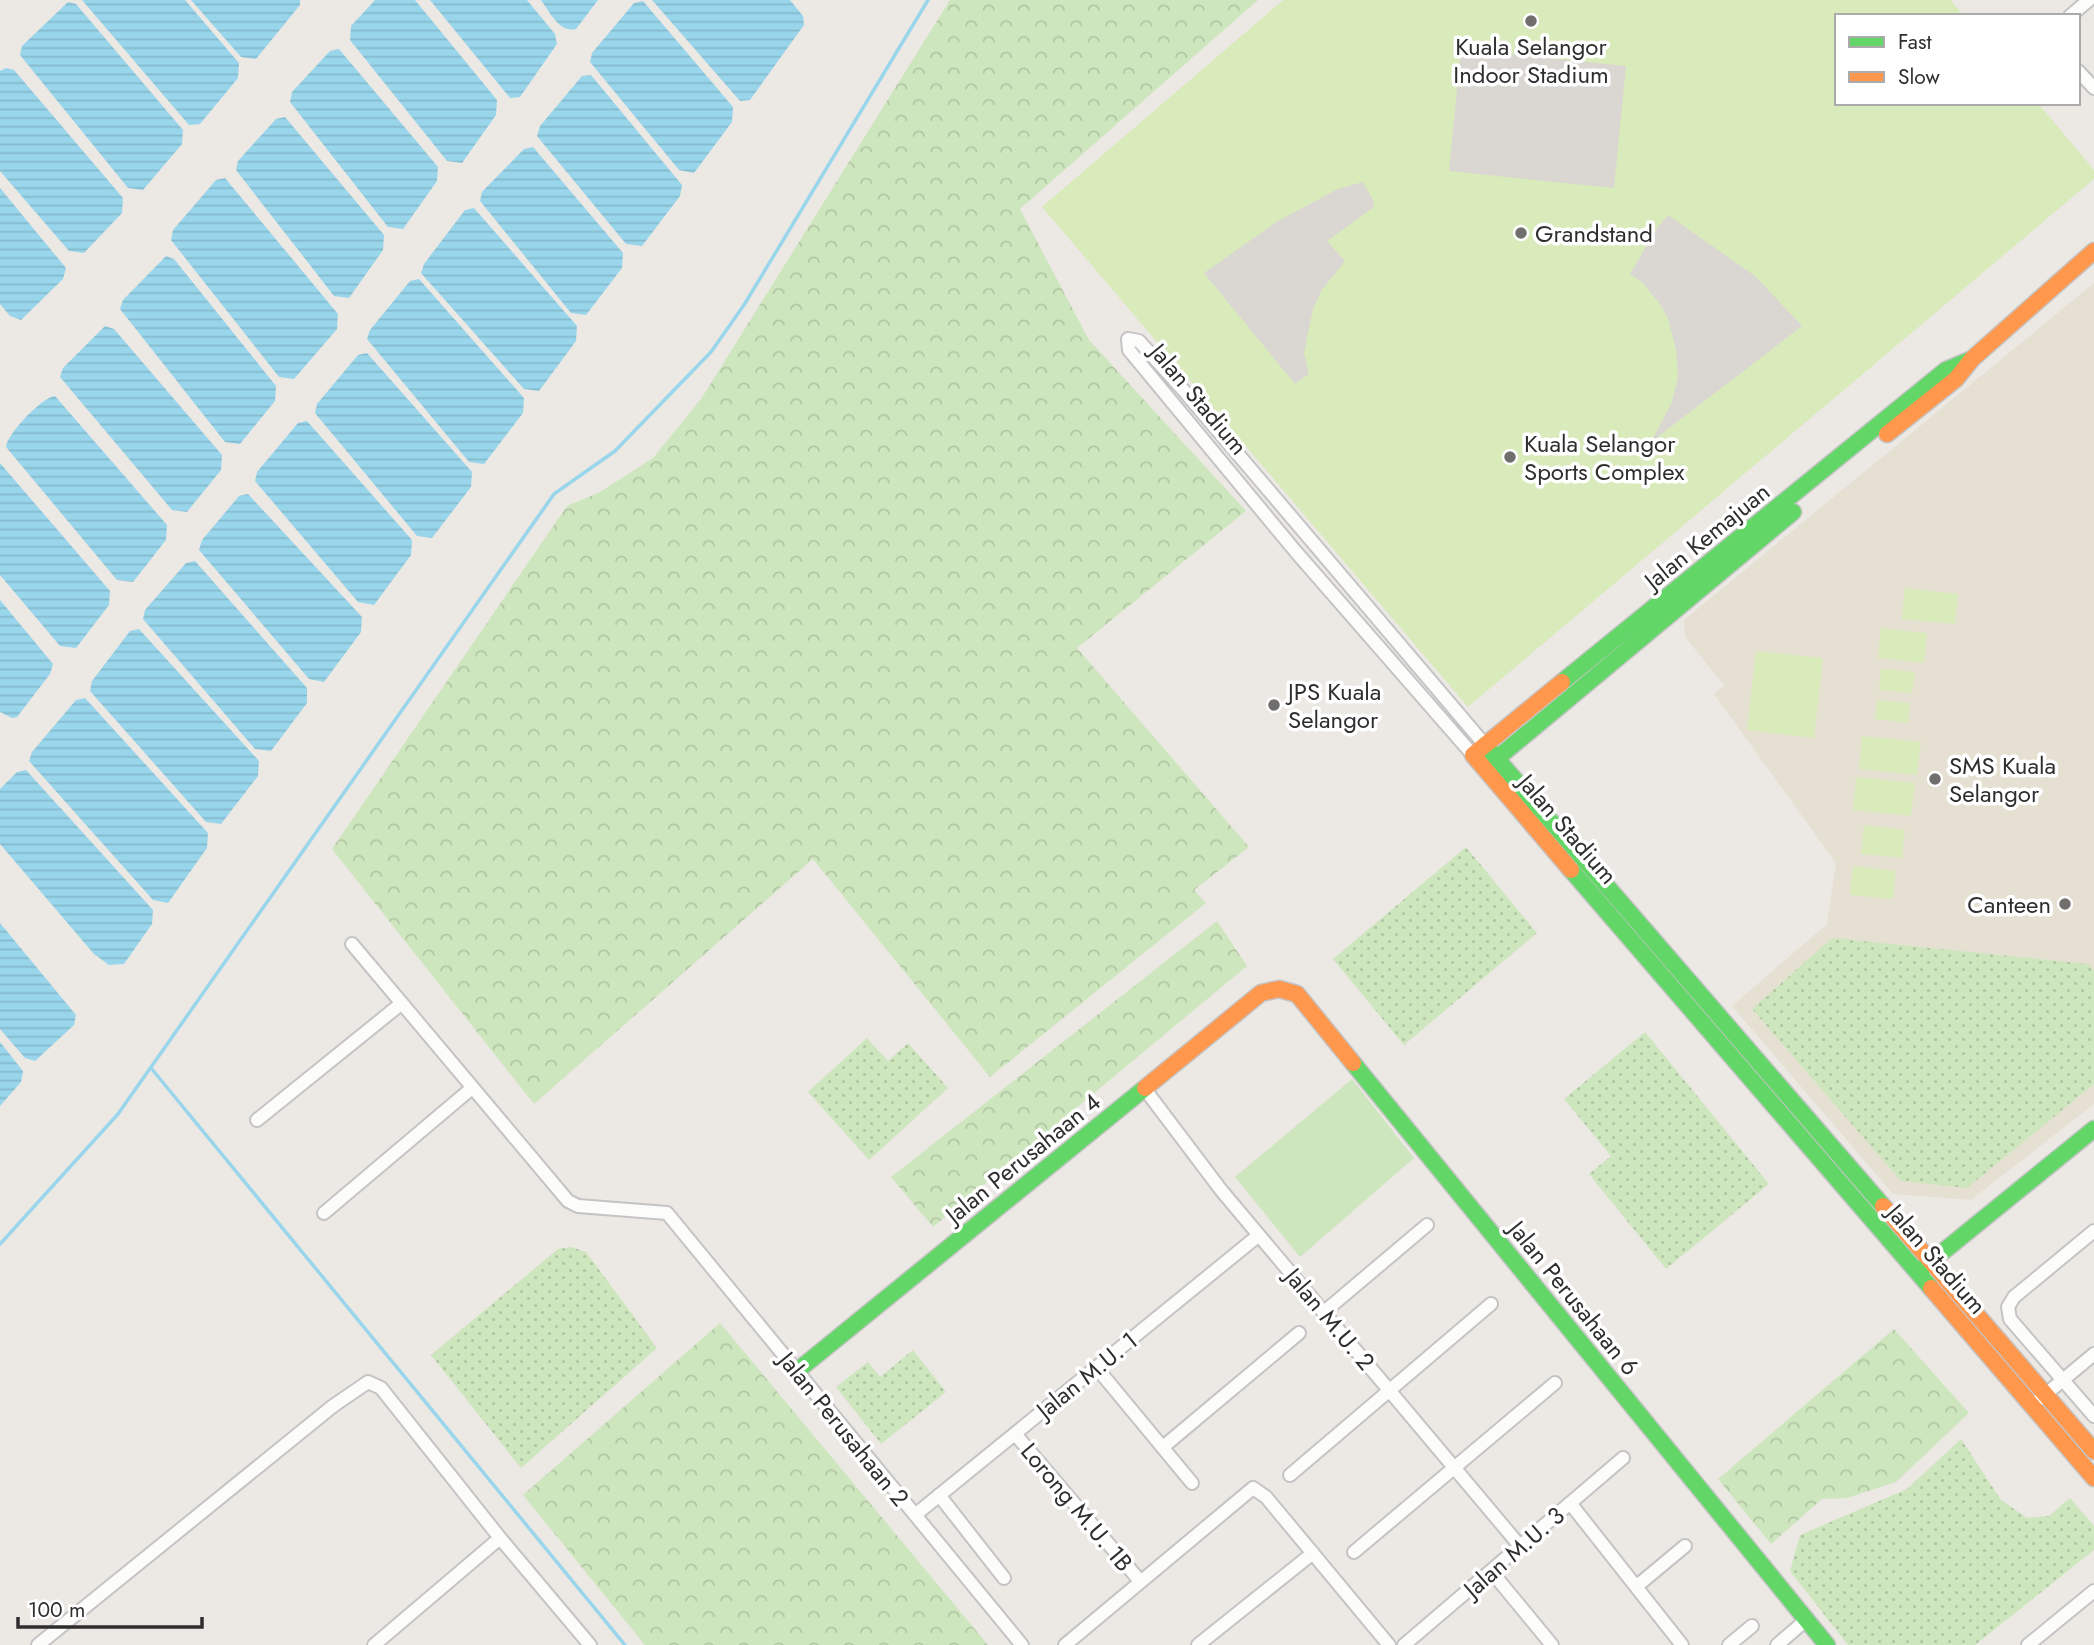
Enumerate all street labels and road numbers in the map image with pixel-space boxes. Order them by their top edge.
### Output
street label: Jalan Stadium [1140,333,1256,462]
street label: Jalan Kemajuan [1634,474,1777,599]
street label: Jalan Stadium [1508,764,1626,892]
street label: Jalan Perusahaan 4 [936,1084,1108,1233]
street label: Jalan Stadium [1877,1194,1995,1322]
street label: Jalan Perusahaan 6 [1499,1211,1647,1383]
street label: Jalan M.U. 2 [1275,1258,1383,1378]
street label: Jalan M.U. 1 [1027,1323,1145,1429]
street label: Jalan Perusahaan 2 [769,1342,917,1514]
street label: Lorong M.U. 1B [1013,1435,1141,1579]
street label: Jalan M.U. 3 [1454,1498,1572,1608]

